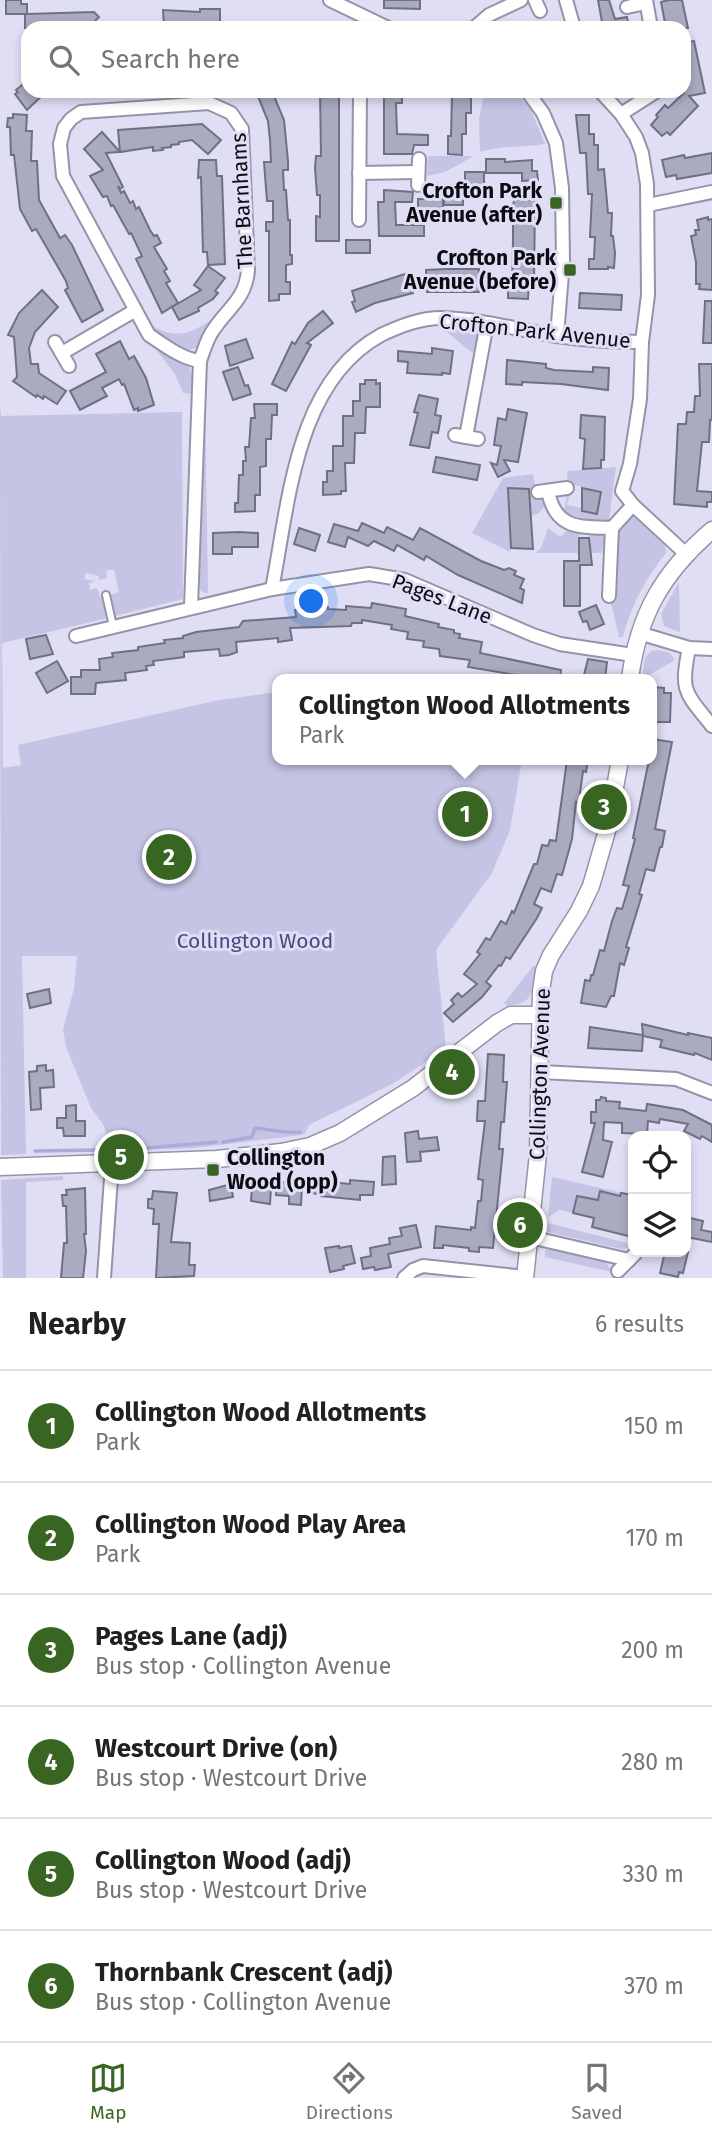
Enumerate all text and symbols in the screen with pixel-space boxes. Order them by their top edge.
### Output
search box [21,21,691,98]
icon: search [45,41,83,79]
text: Search here [101,44,240,75]
street label: The Barnhams [225,132,259,270]
place label: Crofton Park Avenue (after) [405,178,542,228]
marker: Crofton Park Avenue (after) [548,195,564,211]
place label: Crofton Park Avenue (before) [403,245,556,295]
marker: Crofton Park Avenue (before) [562,262,578,278]
street label: Crofton Park Avenue [438,308,632,354]
street label: Pages Lane [388,568,496,630]
your location [294,584,328,618]
popup [272,674,657,765]
text: Collington Wood Allotments [299,690,630,721]
text: Park [299,721,344,749]
pin: 3 [581,781,627,833]
pin: 1 [442,788,488,840]
pin: 2 [146,831,192,883]
park label: Collington Wood [177,928,333,954]
street label: Collington Avenue [524,988,556,1160]
pin: 4 [429,1046,475,1098]
pin: 5 [98,1131,144,1183]
map controls [628,1131,691,1257]
button: locate [628,1131,691,1194]
place label: Collington Wood (opp) [227,1145,338,1195]
marker: Collington Wood (opp) [205,1162,221,1178]
button: layers [628,1194,691,1257]
pin: 6 [497,1199,543,1251]
text: Nearby [28,1306,126,1342]
text: 6 results [595,1310,684,1338]
text: Collington Wood Allotments [95,1397,426,1428]
text: 1 [46,1412,56,1440]
text: 150 m [624,1412,684,1440]
text: Park [95,1428,140,1456]
text: Collington Wood Play Area [95,1509,406,1540]
text: 2 [45,1524,57,1552]
text: 170 m [625,1524,684,1552]
text: Park [95,1540,140,1568]
text: Pages Lane (adj) [95,1621,287,1652]
text: 3 [45,1636,57,1664]
text: 200 m [621,1636,684,1664]
text: Bus stop · Collington Avenue [95,1652,391,1680]
text: Westcourt Drive (on) [95,1733,337,1764]
text: 4 [45,1748,58,1776]
text: 280 m [621,1748,684,1776]
text: Bus stop · Westcourt Drive [95,1764,367,1792]
text: Collington Wood (adj) [95,1845,351,1876]
text: 5 [45,1860,57,1888]
text: 330 m [622,1860,684,1888]
text: Bus stop · Westcourt Drive [95,1876,367,1904]
text: Thornbank Crescent (adj) [95,1957,392,1988]
text: 6 [45,1972,57,2000]
text: 370 m [624,1972,684,2000]
text: Bus stop · Collington Avenue [95,1988,391,2016]
tab: Map [89,2059,127,2124]
tab: Directions [306,2059,393,2124]
tab: Saved [571,2059,623,2124]

